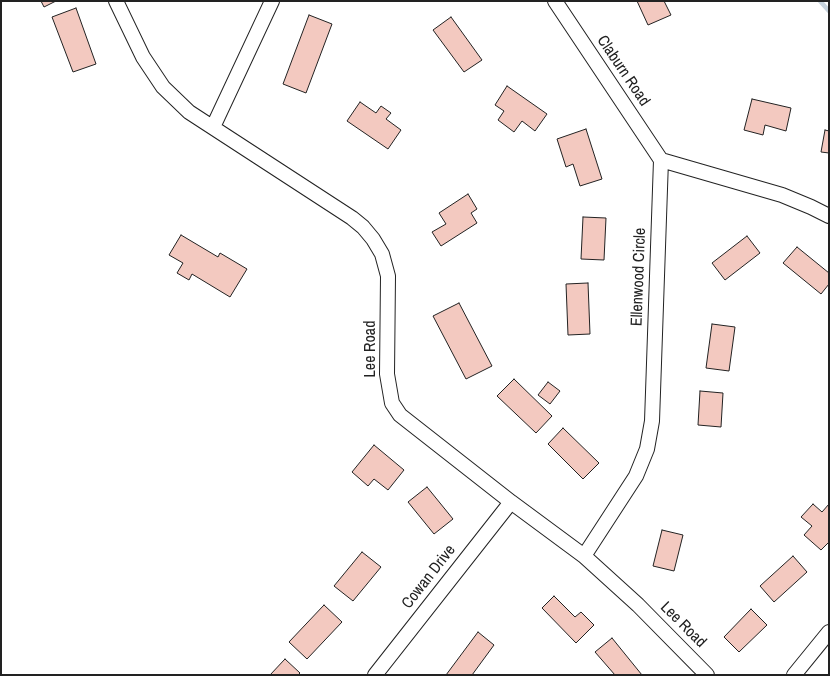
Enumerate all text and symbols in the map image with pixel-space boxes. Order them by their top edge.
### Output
street label: Claburn Road [592,32,654,110]
street label: Ellenwood Circle [628,227,650,327]
street label: Lee Road [361,321,381,377]
street label: Cowan Drive [398,541,460,613]
street label: Lee Road [656,598,710,652]

